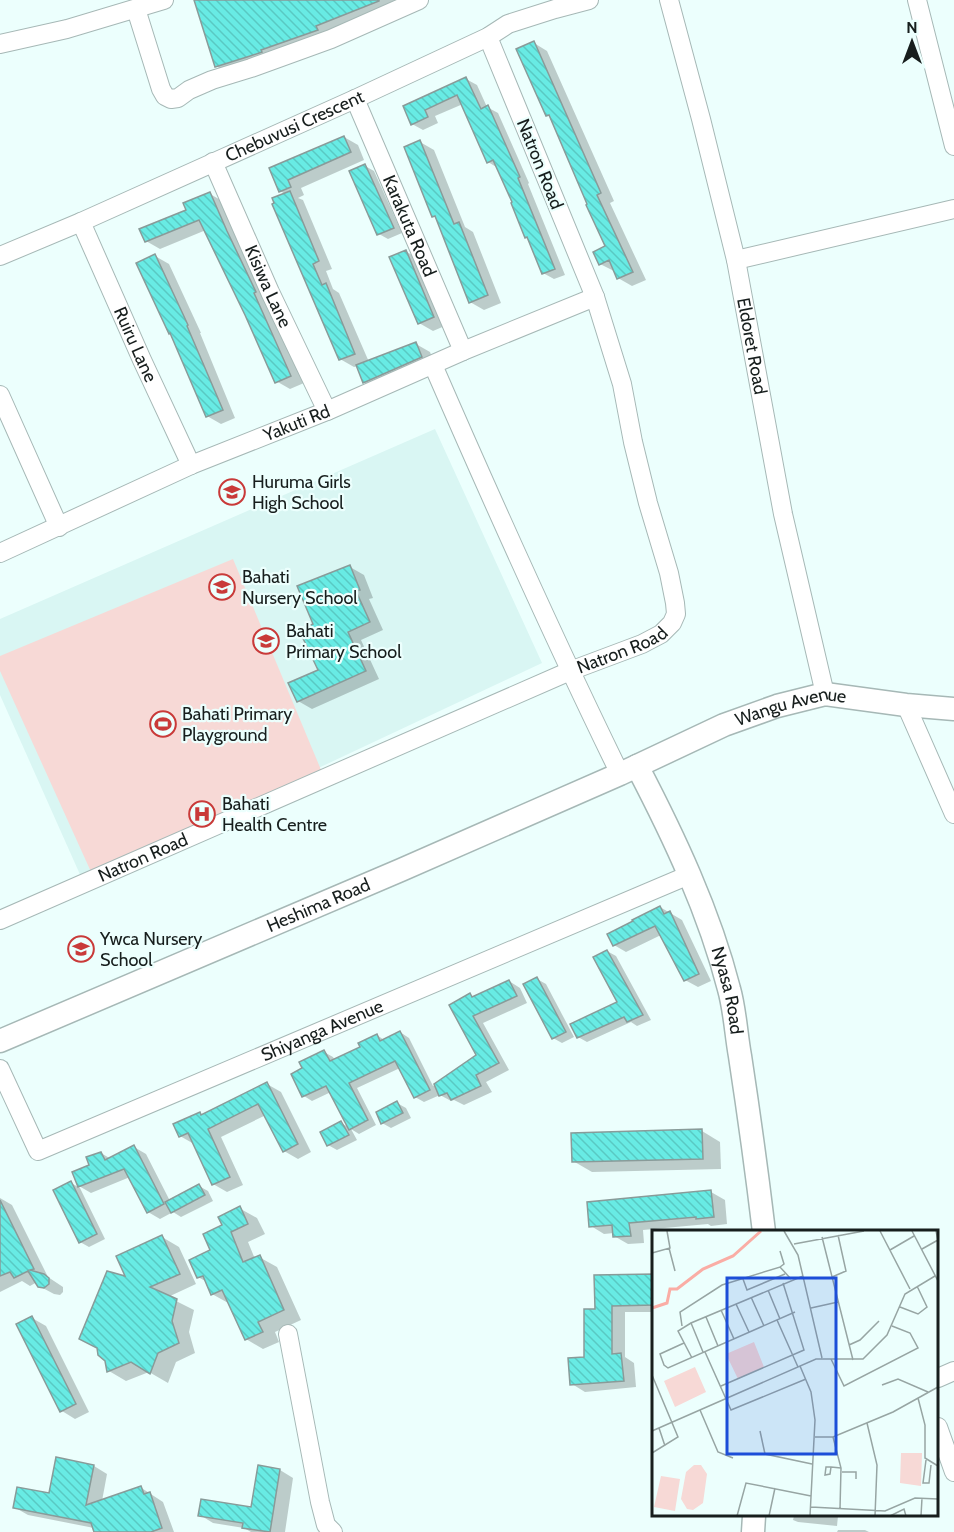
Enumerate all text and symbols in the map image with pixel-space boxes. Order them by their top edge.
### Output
north arrow [882,12,942,72]
text: N [906,18,918,37]
street label: Chebuvusi Crescent [222,85,367,167]
street label: Natron Road [512,116,568,212]
street label: Karakuta Road [378,172,441,280]
street label: Kisiwa Lane [240,242,296,331]
street label: Eldoret Road [732,296,772,396]
street label: Ruiru Lane [109,303,162,386]
street label: Yakuti Rd [259,400,333,446]
place label: Huruma Girls High School [252,471,351,514]
school or university icon: Huruma Girls High School [217,477,247,507]
place label: Bahati Nursery School [242,566,358,609]
school or university icon: Bahati Nursery School [207,572,237,602]
place label: Bahati Primary School [286,620,402,663]
street label: Natron Road [574,622,673,678]
school or university icon: Bahati Primary School [251,626,281,656]
street label: Wangu Avenue [732,683,848,731]
place label: Bahati Primary Playground [182,703,292,746]
sports icon: Bahati Primary Playground [148,709,178,739]
place label: Bahati Health Centre [222,793,327,836]
hospital icon: Bahati Health Centre [187,799,217,829]
street label: Natron Road [95,828,191,887]
street label: Heshima Road [263,874,373,937]
place label: Ywca Nursery School [99,928,202,971]
school or university icon: Ywca Nursery School [66,934,96,964]
street label: Nyasa Road [706,944,748,1036]
street label: Shiyanga Avenue [258,995,386,1066]
inset map [652,1230,939,1517]

